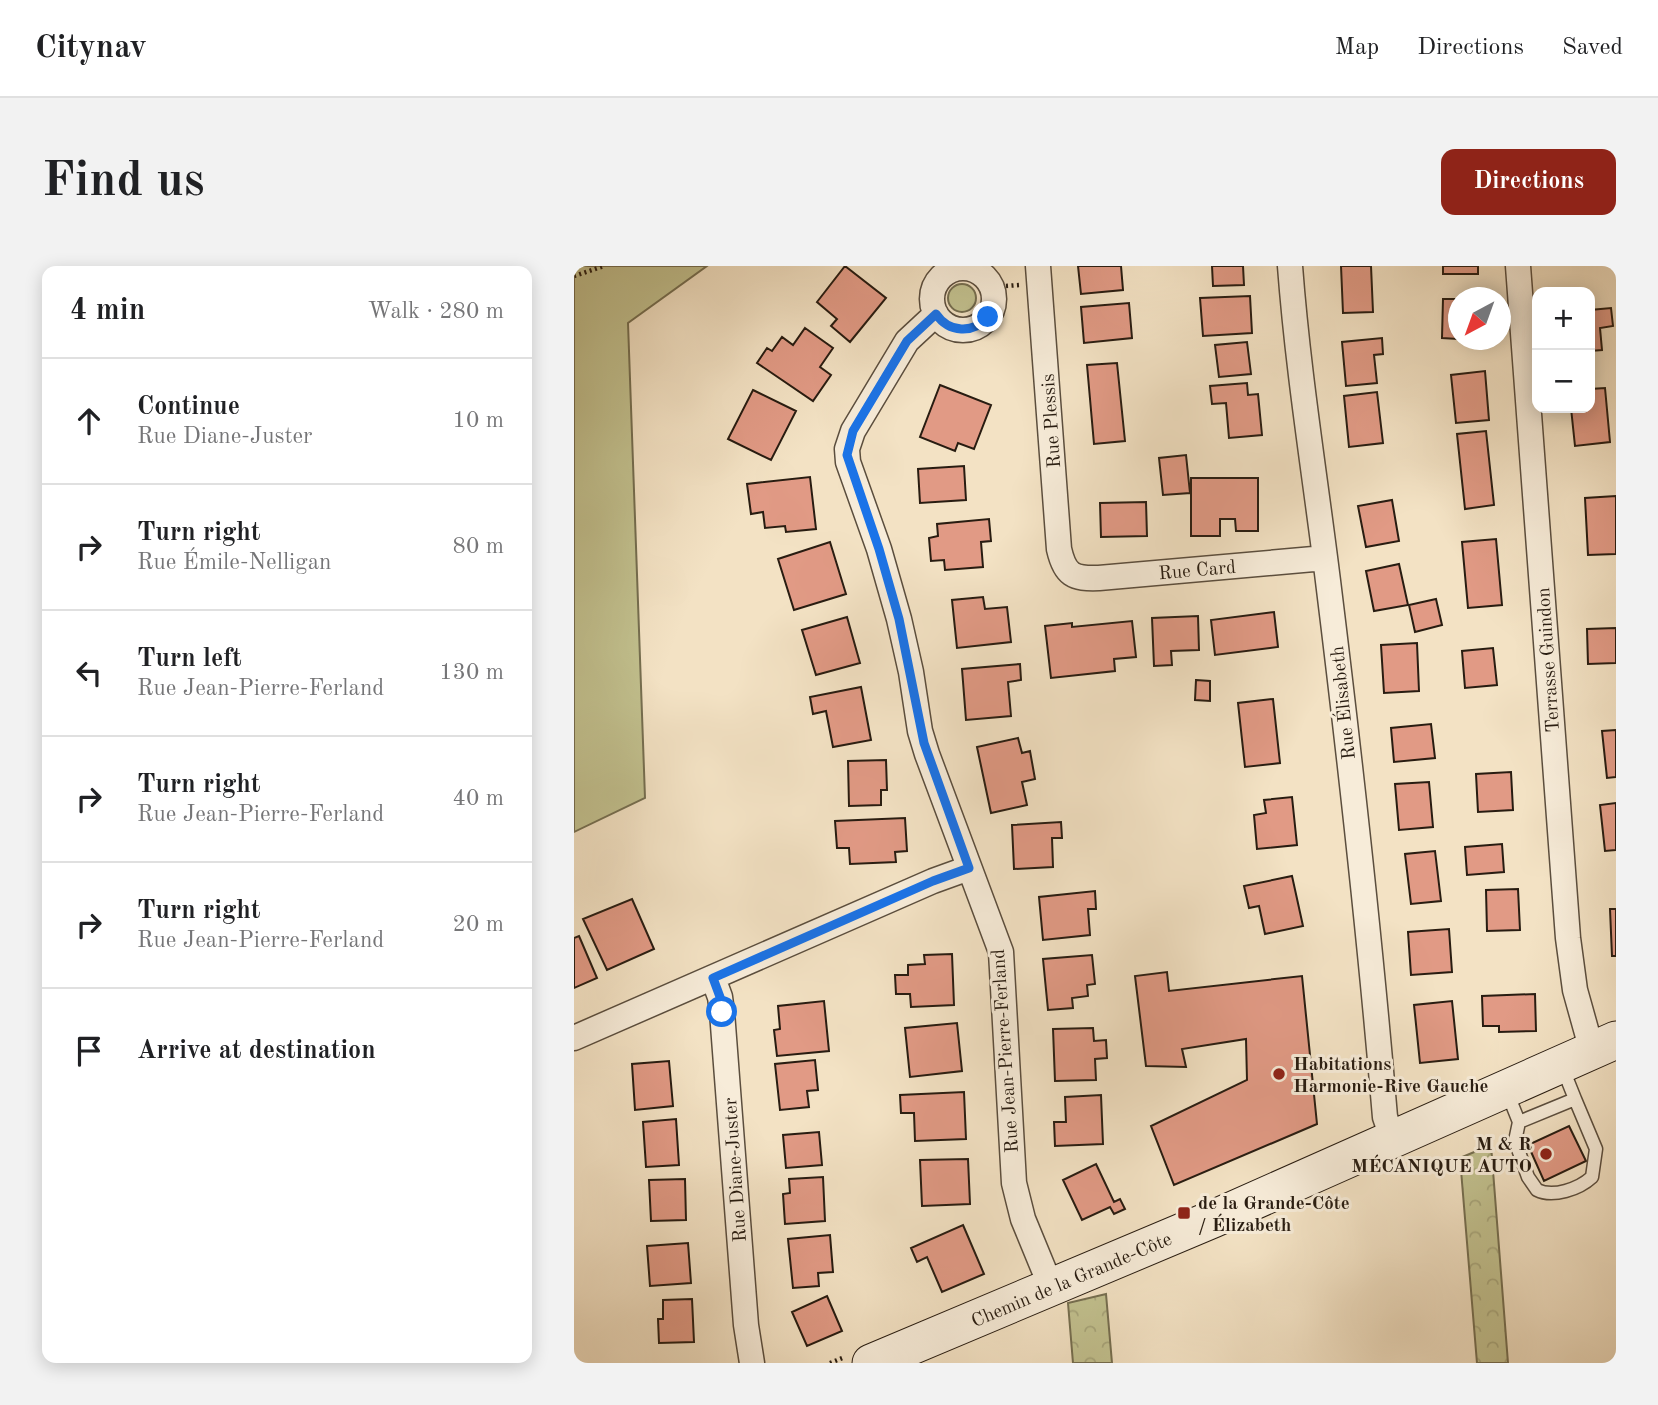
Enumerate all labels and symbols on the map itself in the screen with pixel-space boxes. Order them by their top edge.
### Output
north arrow [1448,287,1511,350]
route end [972,301,1003,332]
street label: Rue Plessis [1040,373,1065,469]
street label: Rue Card [1158,559,1237,584]
street label: Terrasse Guindon [1535,587,1564,733]
street label: Rue Élisabeth [1325,645,1360,761]
street label: Rue Jean-Pierre-Ferland [990,948,1023,1153]
route start [706,996,737,1027]
place label: Habitations Harmonie-Rive Gauche [1293,1056,1489,1097]
marker: Habitations Harmonie-Rive Gauche [1271,1066,1287,1082]
street label: Rue Diane-Juster [722,1097,751,1243]
place label: M & R MÉCANIQUE AUTO [1351,1136,1532,1177]
marker: M & R MÉCANIQUE AUTO [1538,1146,1554,1162]
place label: de la Grande-Côte / Élizabeth [1198,1195,1350,1236]
marker: de la Grande-Côte / Élizabeth [1176,1205,1192,1221]
street label: Chemin de la Grande-Côte [969,1230,1175,1332]

